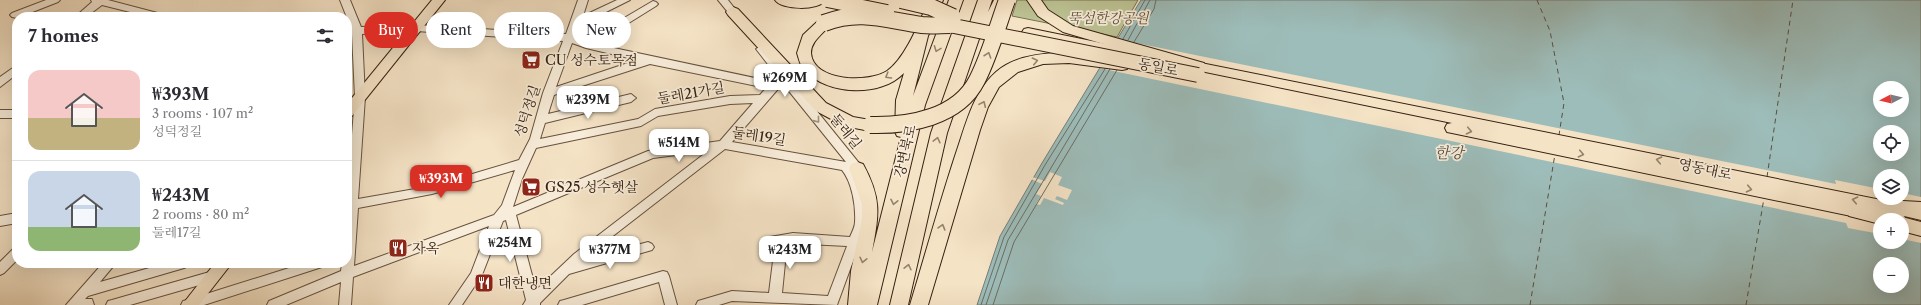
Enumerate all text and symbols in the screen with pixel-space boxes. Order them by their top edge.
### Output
park label: 뚝섬한강공원 [1067,9,1150,27]
chip: Buy [364,12,418,48]
chip: Rent [426,12,486,48]
chip: Filters [494,12,564,48]
chip: New [572,12,631,48]
icon: filters [314,25,336,47]
text: 7 homes [28,26,99,46]
one-way arrow [933,46,941,53]
supermarket icon: CU 성수토목점 [520,49,542,71]
place label: CU 성수토목점 [545,51,638,69]
one-way arrow [983,52,992,59]
street label: 동일로 [1136,54,1180,80]
one-way arrow [1031,57,1038,65]
pin: ₩269M [757,64,813,98]
text: ₩269M [763,69,807,85]
one-way arrow [885,72,892,79]
street label: 둘레21가길 [656,78,726,108]
north arrow [1873,81,1909,117]
map controls [1873,81,1909,293]
street label: 성덕정길 [510,82,544,140]
text: ₩393M [152,84,209,104]
icon: home [60,86,108,134]
pin: ₩239M [560,86,616,120]
text: ₩239M [566,91,610,107]
one-way arrow [978,101,986,108]
text: 3 rooms · 107 m² [152,105,253,121]
street label: 둘레길 [826,110,866,152]
one-way arrow [813,115,820,122]
street label: 강변북로 [890,122,920,179]
text: 성덕정길 [152,123,202,139]
street label: 둘레19길 [731,123,787,149]
button: locate [1873,125,1909,161]
one-way arrow [1466,127,1472,135]
pin: ₩514M [651,129,707,163]
text: ₩514M [658,134,700,150]
one-way arrow [933,137,941,144]
water label: 한강 [1435,143,1466,162]
one-way arrow [1578,150,1584,158]
street label: 영동대로 [1677,155,1734,184]
one-way arrow [1656,156,1663,165]
pin: ₩393M [413,165,469,199]
button: layers [1873,169,1909,205]
text: ₩393M [419,170,463,186]
supermarket icon: GS25 성수햇살 [520,176,542,198]
place label: GS25 성수햇살 [545,178,639,196]
one-way arrow [1746,184,1752,193]
text: ₩243M [152,185,210,205]
icon: home [60,187,108,235]
one-way arrow [1852,196,1859,205]
one-way arrow [890,199,898,205]
text: 2 rooms · 80 m² [152,206,249,222]
button: + [1873,213,1909,249]
text: 둘레17길 [152,224,202,240]
one-way arrow [937,224,945,231]
pin: ₩254M [482,229,538,263]
text: ₩254M [488,234,532,250]
pin: ₩377M [582,236,638,270]
pin: ₩243M [762,236,818,270]
restaurant icon: 자옥 [387,237,409,259]
place label: 자옥 [412,239,440,257]
text: ₩377M [589,241,631,257]
text: ₩243M [768,241,812,257]
one-way arrow [859,257,867,263]
button: − [1873,257,1909,293]
one-way arrow [904,264,912,270]
restaurant icon: 대한냉면 [473,272,495,294]
place label: 대한냉면 [498,274,552,292]

